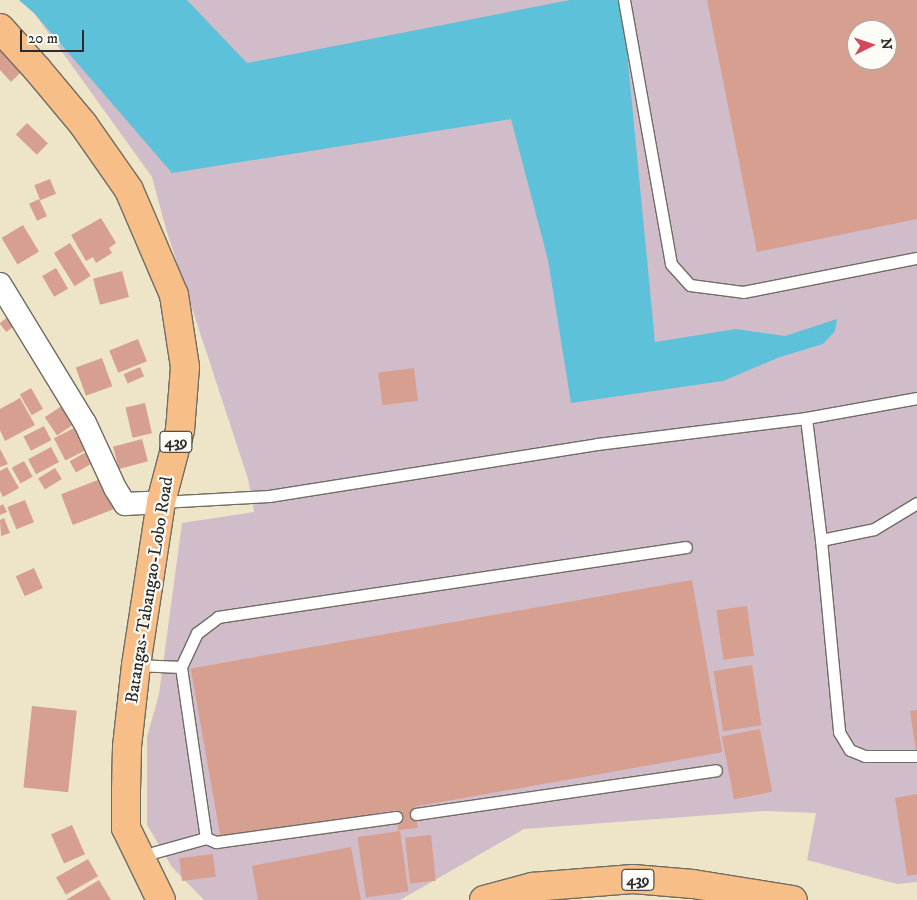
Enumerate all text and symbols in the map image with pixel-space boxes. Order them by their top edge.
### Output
scale bar [22,20,86,52]
north arrow [847,20,897,70]
text: 20 m [28,29,58,48]
text: N [877,38,895,50]
road number: 439 [158,428,194,456]
street label: Batangas-Tabangao-Lobo Road [121,475,179,705]
road number: 439 [620,866,656,894]

